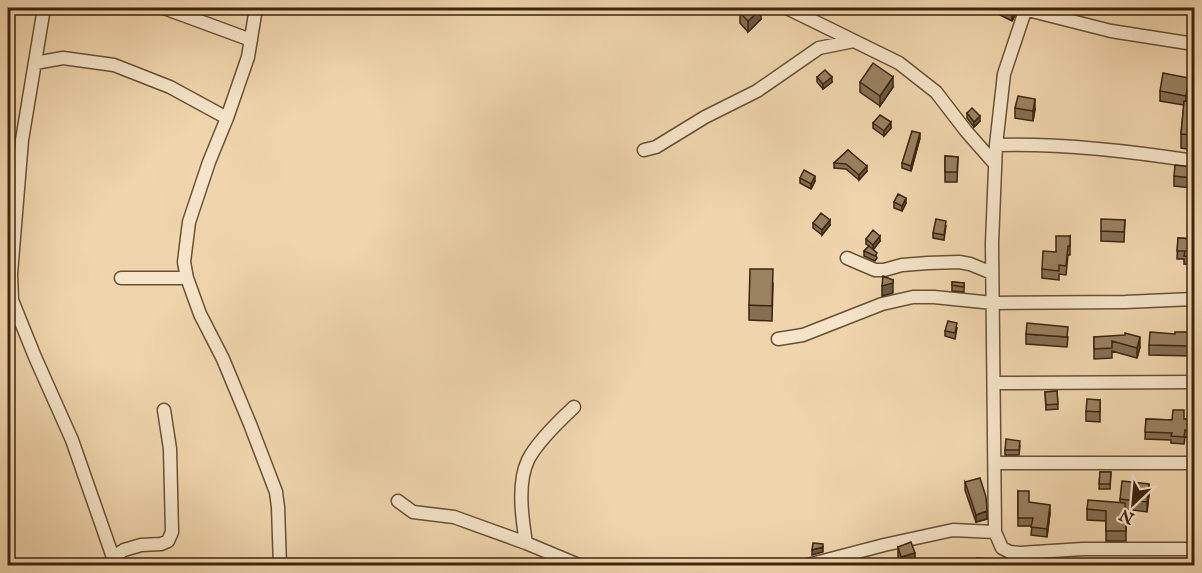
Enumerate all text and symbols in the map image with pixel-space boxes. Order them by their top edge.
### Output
north arrow [1103,474,1163,534]
text: N [1117,504,1139,528]

